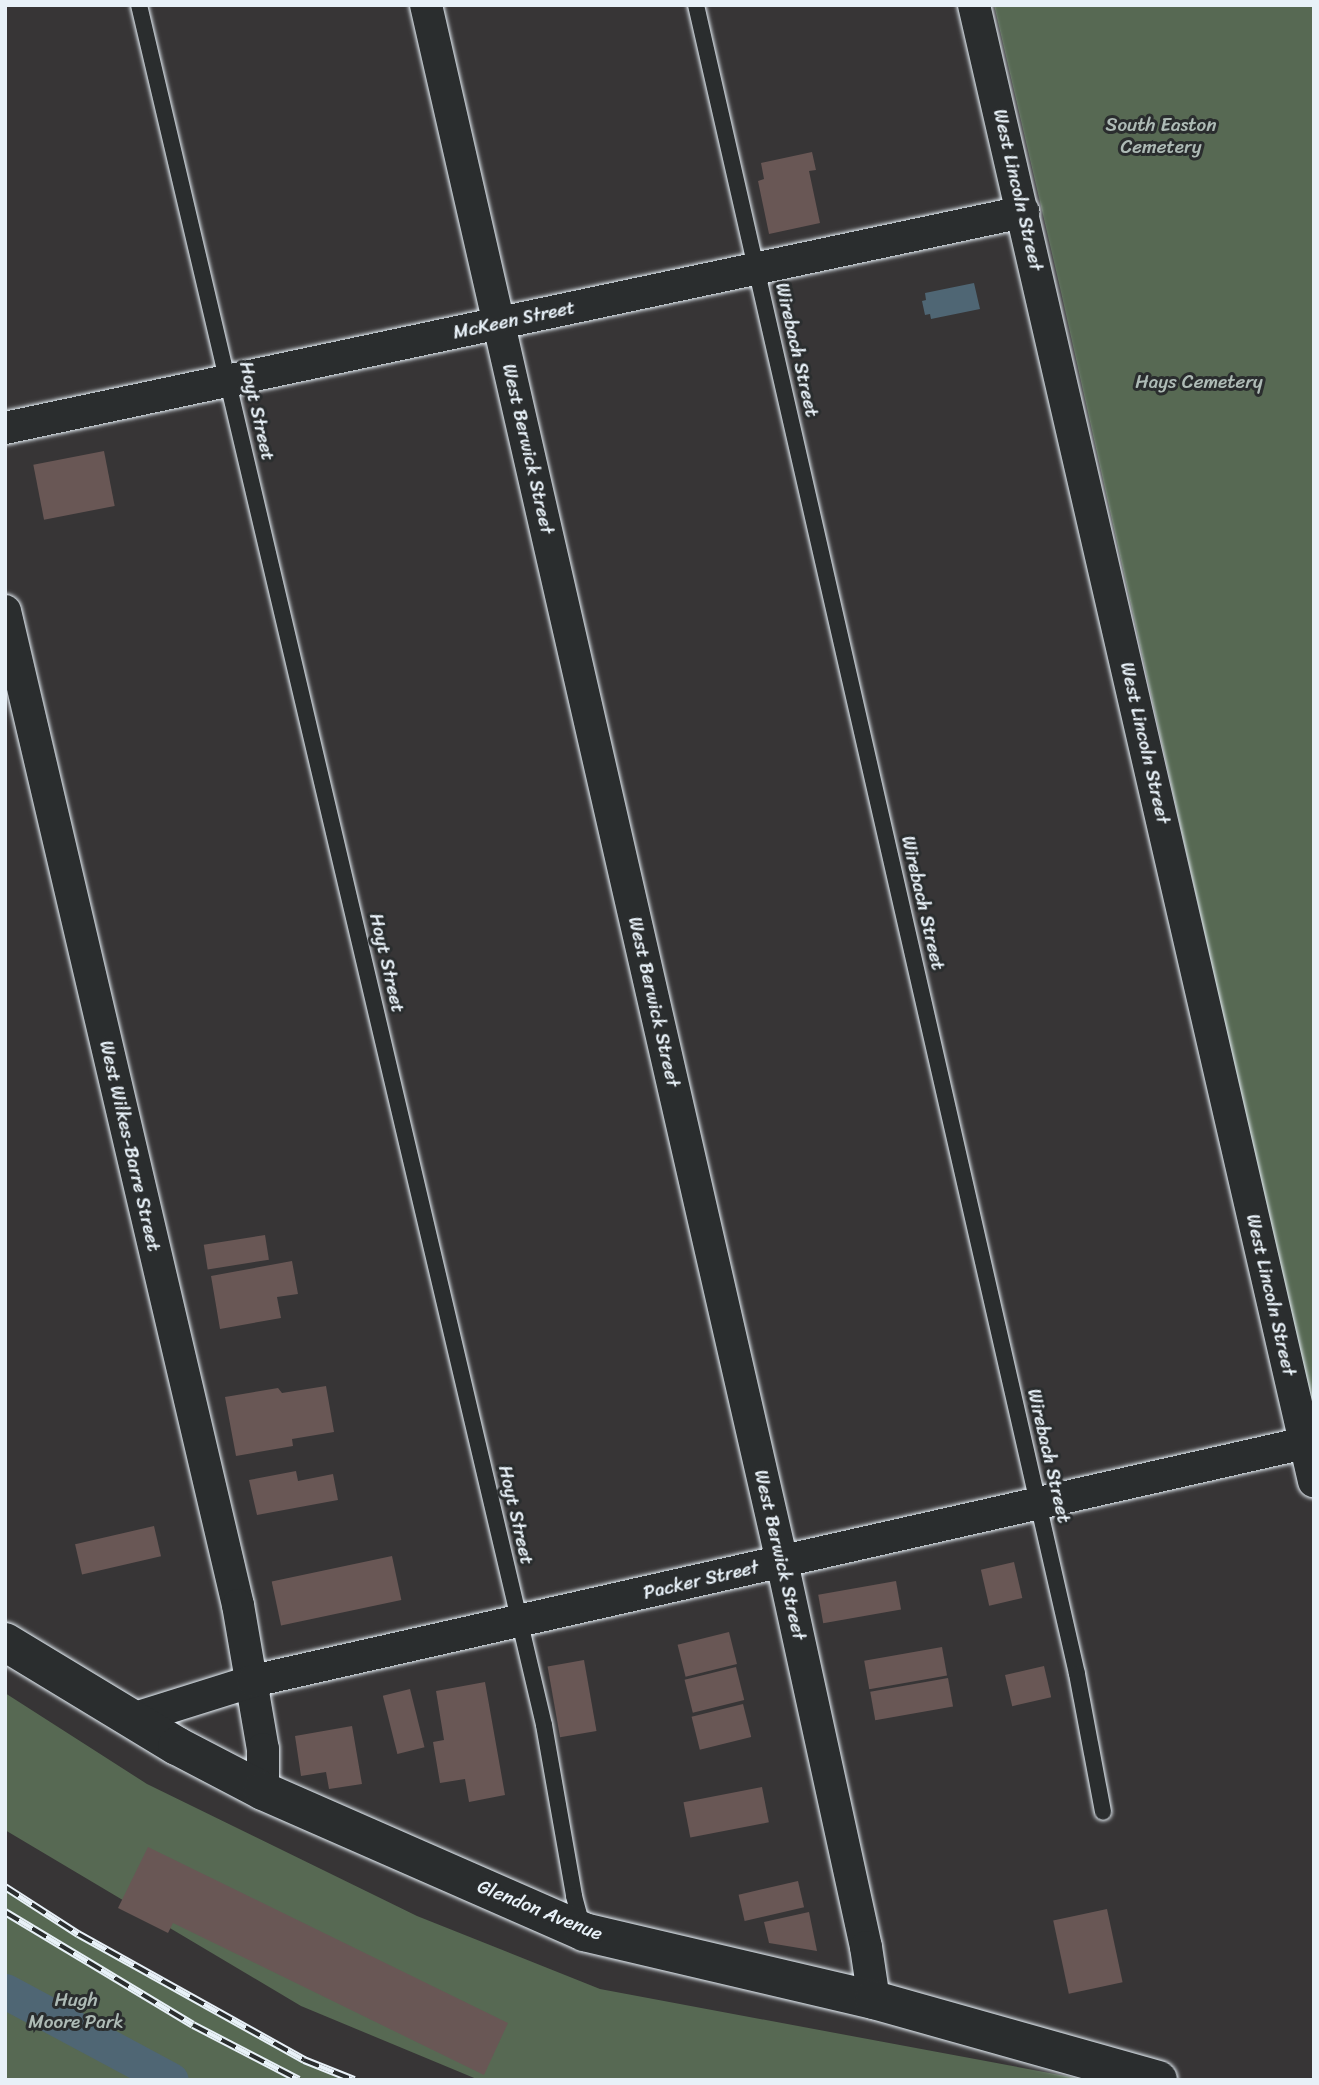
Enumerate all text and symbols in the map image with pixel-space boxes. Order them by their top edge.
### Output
street label: West Lincoln Street [988,107,1048,273]
park label: South Easton Cemetery [1105,114,1217,158]
street label: Wirebach Street [771,281,823,419]
street label: McKeen Street [450,296,578,344]
street label: Hoyt Street [234,359,280,463]
street label: West Berwick Street [497,362,559,536]
park label: Hays Cemetery [1135,371,1263,393]
street label: West Lincoln Street [1115,660,1175,826]
street label: Wirebach Street [897,834,949,972]
street label: Hoyt Street [364,911,410,1015]
street label: West Berwick Street [623,915,685,1089]
street label: West Wilkes-Barre Street [95,1039,165,1253]
street label: West Lincoln Street [1241,1212,1301,1378]
street label: Wirebach Street [1023,1387,1075,1525]
street label: Hoyt Street [493,1463,539,1567]
street label: West Berwick Street [749,1468,811,1642]
street label: Packer Street [641,1556,761,1604]
street label: Glendon Avenue [474,1875,606,1945]
park label: Hugh Moore Park [28,1989,124,2033]

